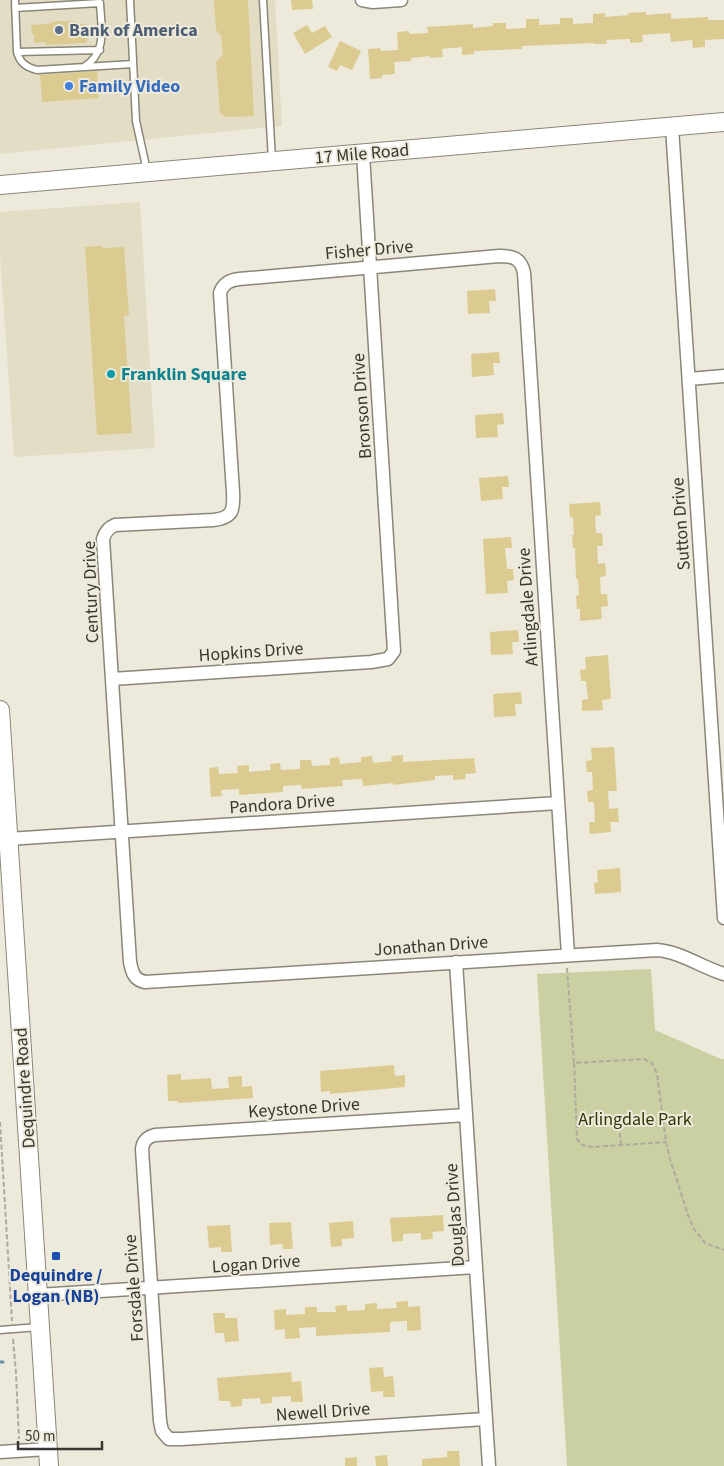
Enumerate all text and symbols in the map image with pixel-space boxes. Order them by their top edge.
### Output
place label: Bank of America [69,18,198,43]
marker: Bank of America [53,24,65,36]
place label: Family Video [79,74,180,99]
marker: Family Video [63,80,75,92]
street label: 17 Mile Road [314,137,410,171]
street label: Fisher Drive [324,234,414,266]
street label: Bronson Drive [346,352,378,460]
place label: Franklin Square [121,362,247,387]
marker: Franklin Square [105,368,117,380]
street label: Sutton Drive [665,477,697,571]
street label: Century Drive [77,540,105,644]
street label: Arlingdale Drive [511,547,545,667]
street label: Hopkins Drive [198,636,304,668]
street label: Pandora Drive [228,788,336,820]
street label: Jonathan Drive [373,930,489,962]
street label: Dequindre Road [8,1027,42,1149]
street label: Keystone Drive [247,1092,361,1124]
park label: Arlingdale Park [578,1107,692,1132]
street label: Douglas Drive [439,1162,471,1268]
street label: Forsdale Drive [118,1234,150,1342]
street label: Logan Drive [211,1248,301,1280]
marker: Dequindre / Logan (NB) [50,1250,62,1262]
place label: Dequindre / Logan (NB) [10,1263,102,1309]
street label: Newell Drive [275,1396,371,1428]
scale bar [18,1418,101,1450]
text: 50 m [25,1426,55,1447]

